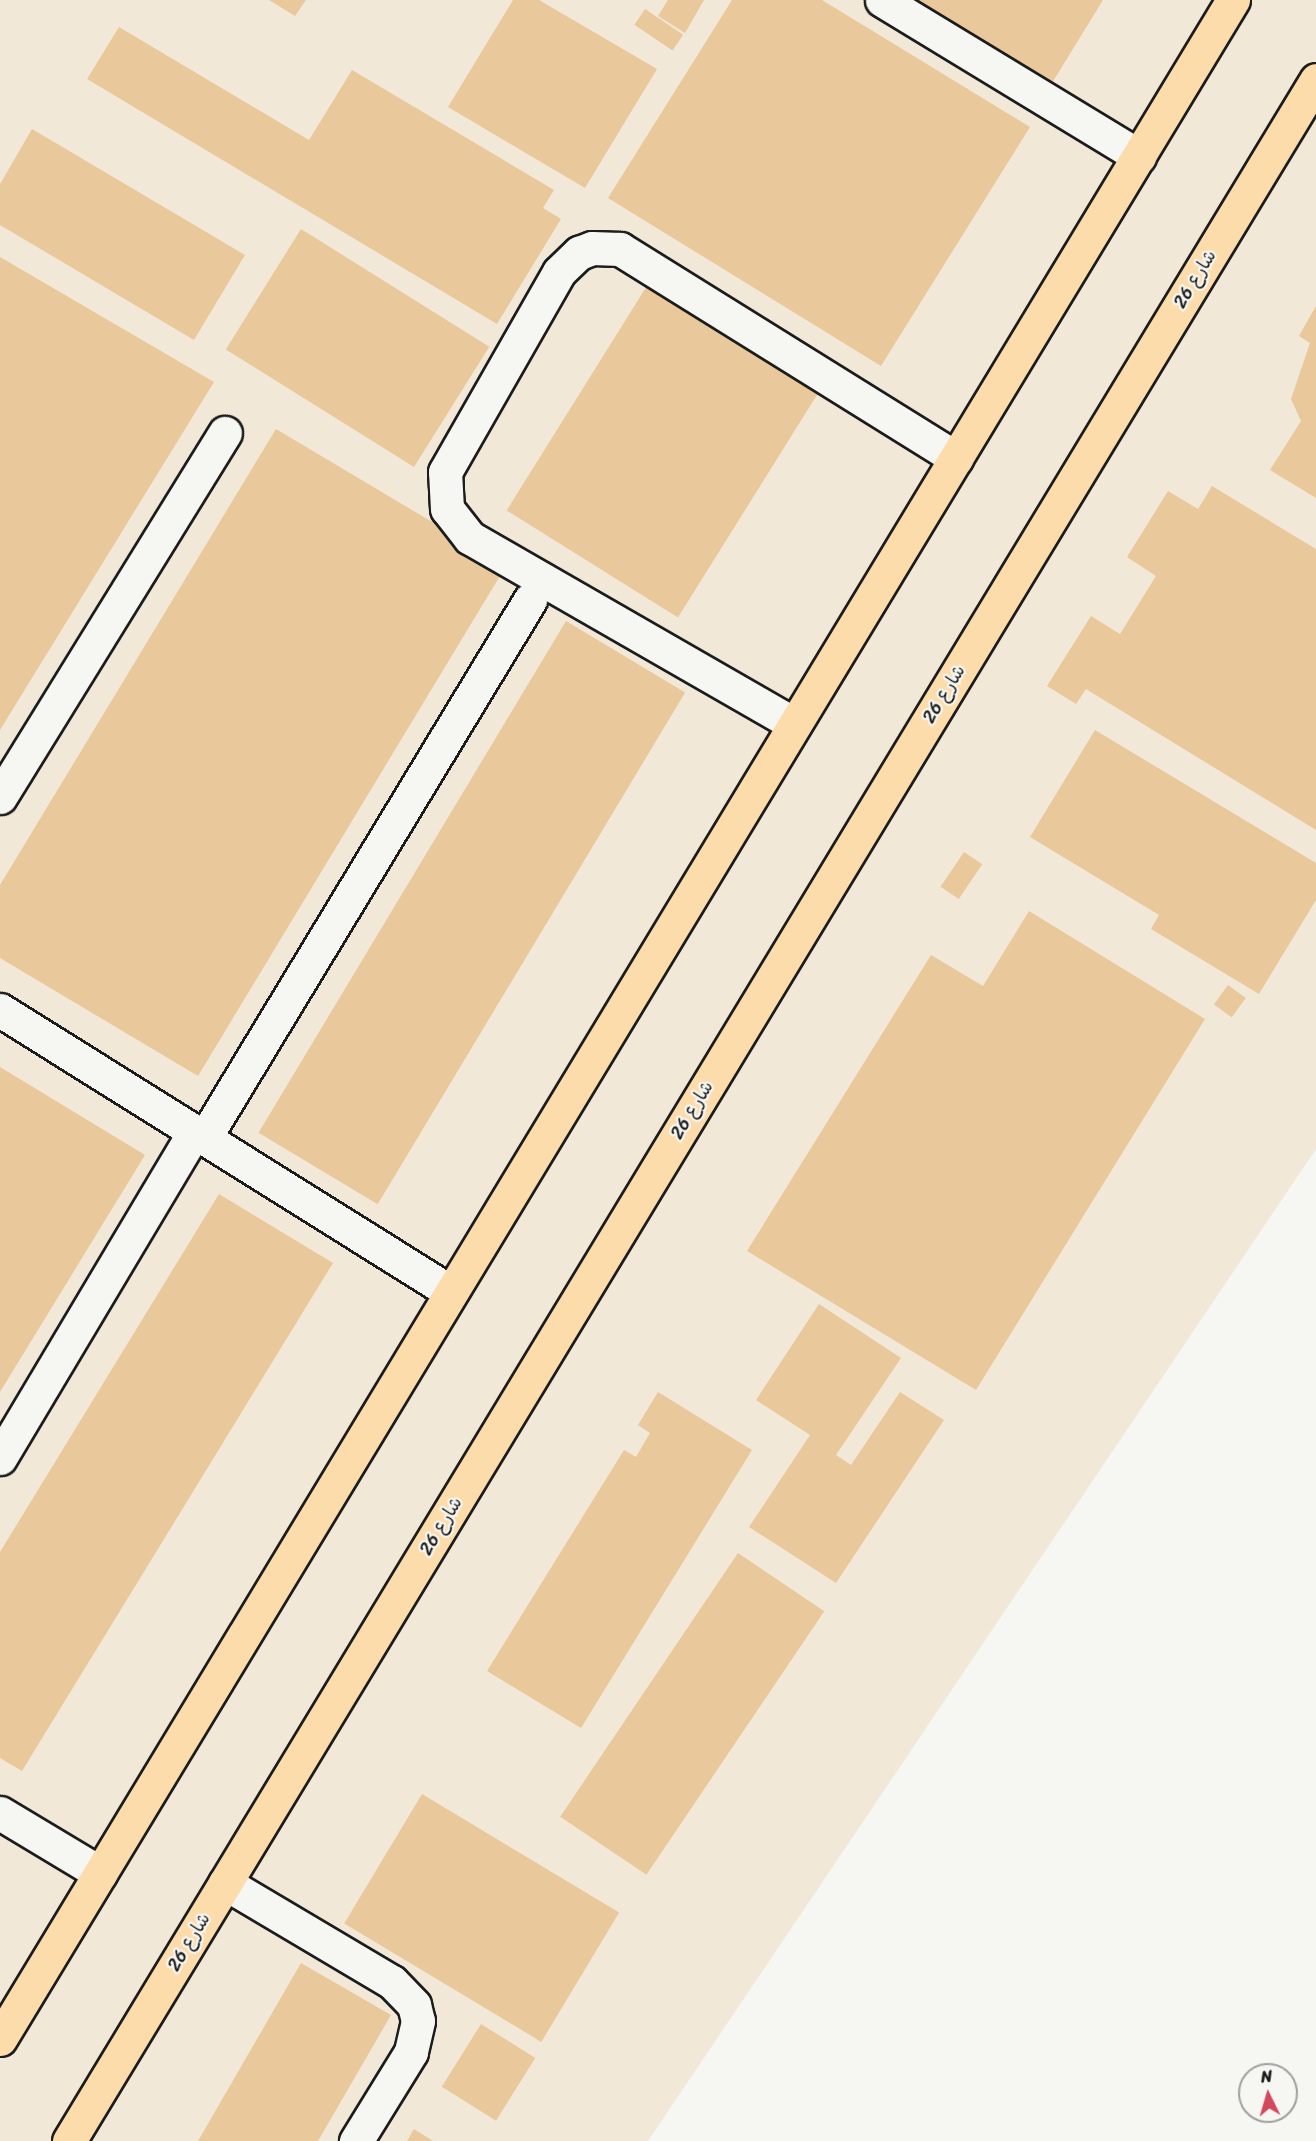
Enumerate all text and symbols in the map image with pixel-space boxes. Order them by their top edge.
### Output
street label: شارع 26 [1169,246,1221,312]
street label: شارع 26 [918,661,970,727]
street label: شارع 26 [666,1077,718,1143]
street label: شارع 26 [415,1493,467,1559]
street label: شارع 26 [163,1909,215,1975]
text: N [1260,2062,1273,2091]
north arrow [1238,2063,1298,2123]

